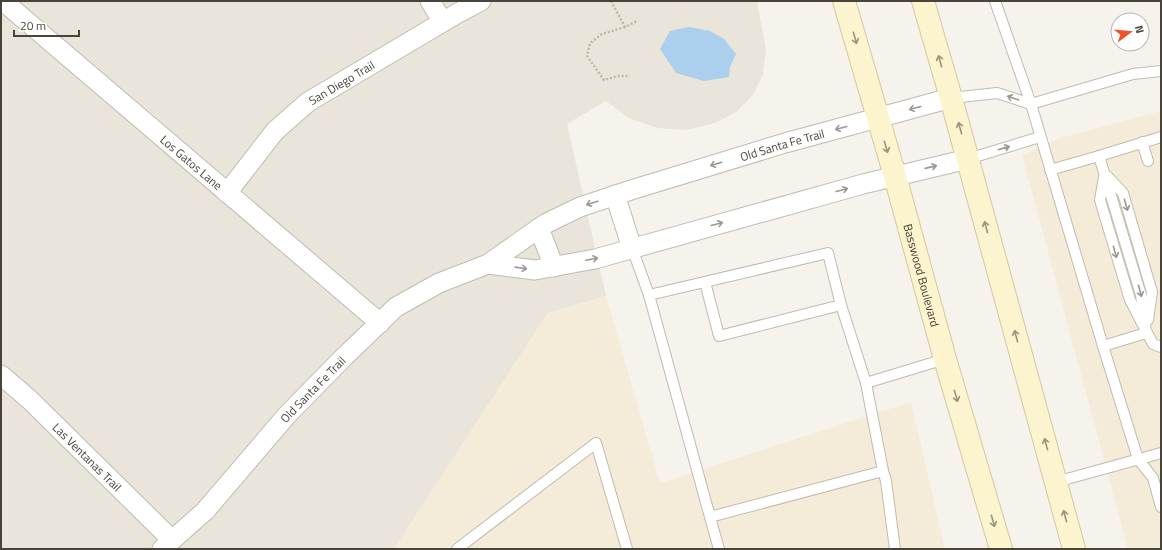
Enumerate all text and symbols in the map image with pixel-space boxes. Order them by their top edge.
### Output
scale bar [14,12,79,38]
north arrow [1110,12,1150,52]
text: 20 m [20,16,46,35]
text: N [1131,23,1148,35]
one-way arrow [852,32,859,45]
one-way arrow [936,54,943,67]
street label: San Diego Trail [305,55,378,109]
one-way arrow [1008,94,1020,102]
one-way arrow [908,105,921,112]
one-way arrow [955,122,963,135]
street label: Old Santa Fe Trail [737,123,826,166]
one-way arrow [834,125,847,132]
street label: Los Gatos Lane [156,130,227,194]
one-way arrow [883,140,891,153]
one-way arrow [997,144,1010,151]
one-way arrow [710,161,722,169]
one-way arrow [924,163,937,171]
one-way arrow [836,186,849,193]
one-way arrow [1123,198,1130,211]
one-way arrow [586,200,598,208]
one-way arrow [710,220,723,228]
one-way arrow [982,220,990,233]
street label: Basswood Boulevard [899,221,945,329]
one-way arrow [1112,245,1120,258]
one-way arrow [585,255,598,263]
one-way arrow [514,264,527,272]
one-way arrow [1137,284,1144,297]
one-way arrow [1012,329,1019,342]
street label: Old Santa Fe Trail [275,351,350,427]
one-way arrow [953,390,960,403]
street label: Las Ventanas Trail [48,418,127,495]
one-way arrow [1042,438,1049,451]
one-way arrow [1061,509,1068,522]
one-way arrow [990,514,997,527]

